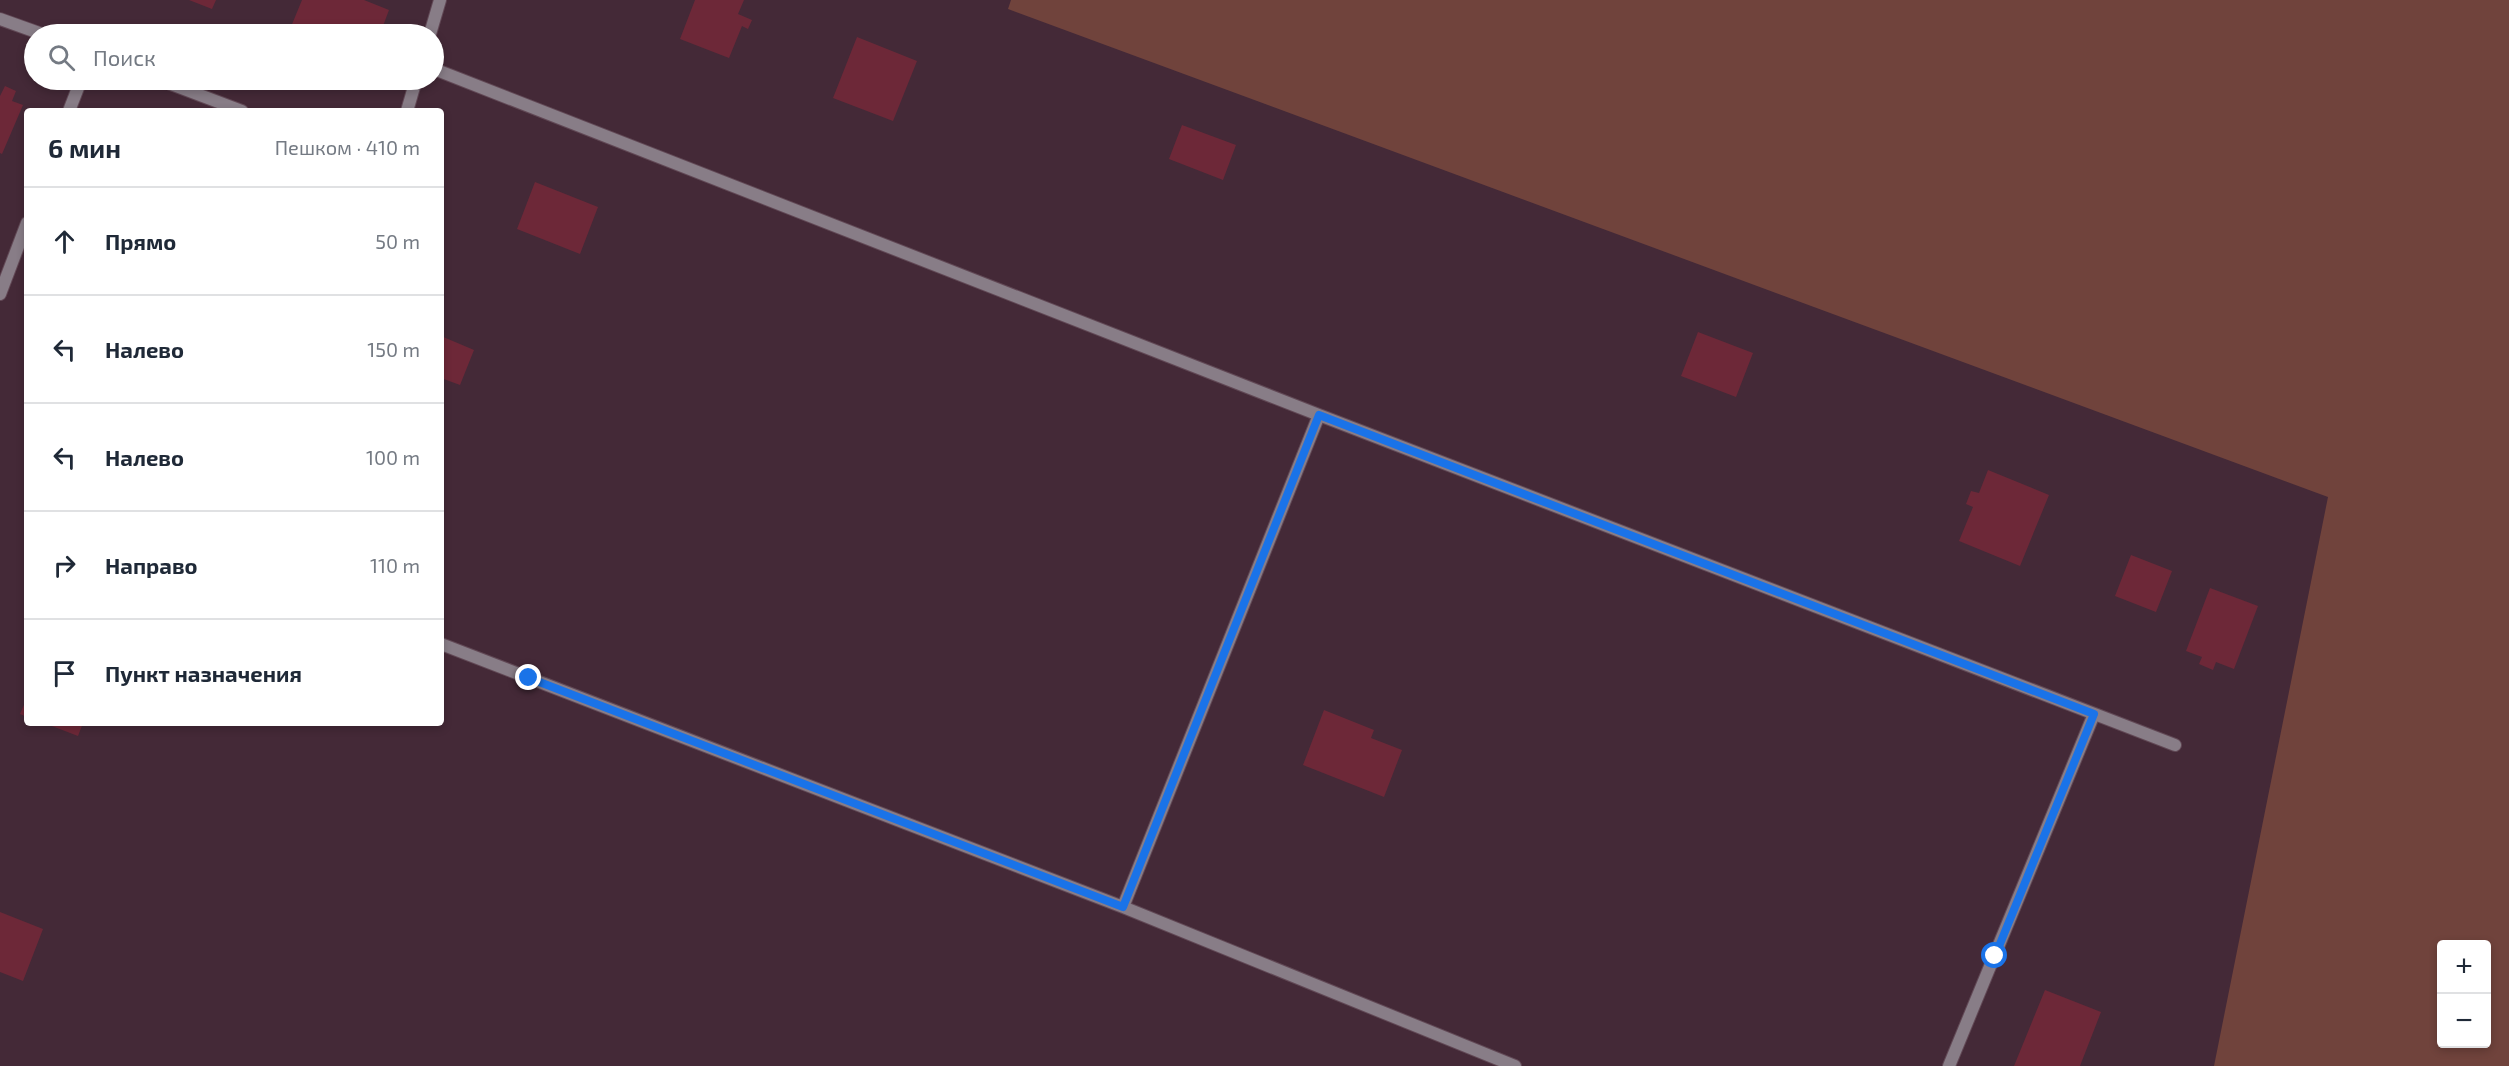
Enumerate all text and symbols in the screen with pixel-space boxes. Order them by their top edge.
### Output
search box [24,24,444,90]
icon: search [45,41,78,74]
text: Поиск [93,44,156,70]
text: 6 мин [48,132,121,163]
text: Пешком · 410 m [275,135,420,159]
icon: ahead [48,225,81,258]
text: Прямо [105,228,176,254]
text: 50 m [375,229,420,253]
icon: left [48,333,81,366]
text: Налево [105,336,184,362]
text: 150 m [367,337,420,361]
icon: left [48,441,81,474]
text: Налево [105,444,184,470]
text: 100 m [366,445,420,469]
icon: right [48,549,81,582]
text: Направо [105,552,198,578]
text: 110 m [370,553,420,577]
icon: arrive [48,657,81,690]
text: Пункт назначения [105,660,302,686]
route end [515,664,541,690]
map controls [2437,940,2491,1048]
button: + [2437,940,2491,994]
route start [1981,942,2007,968]
button: − [2437,994,2491,1048]

